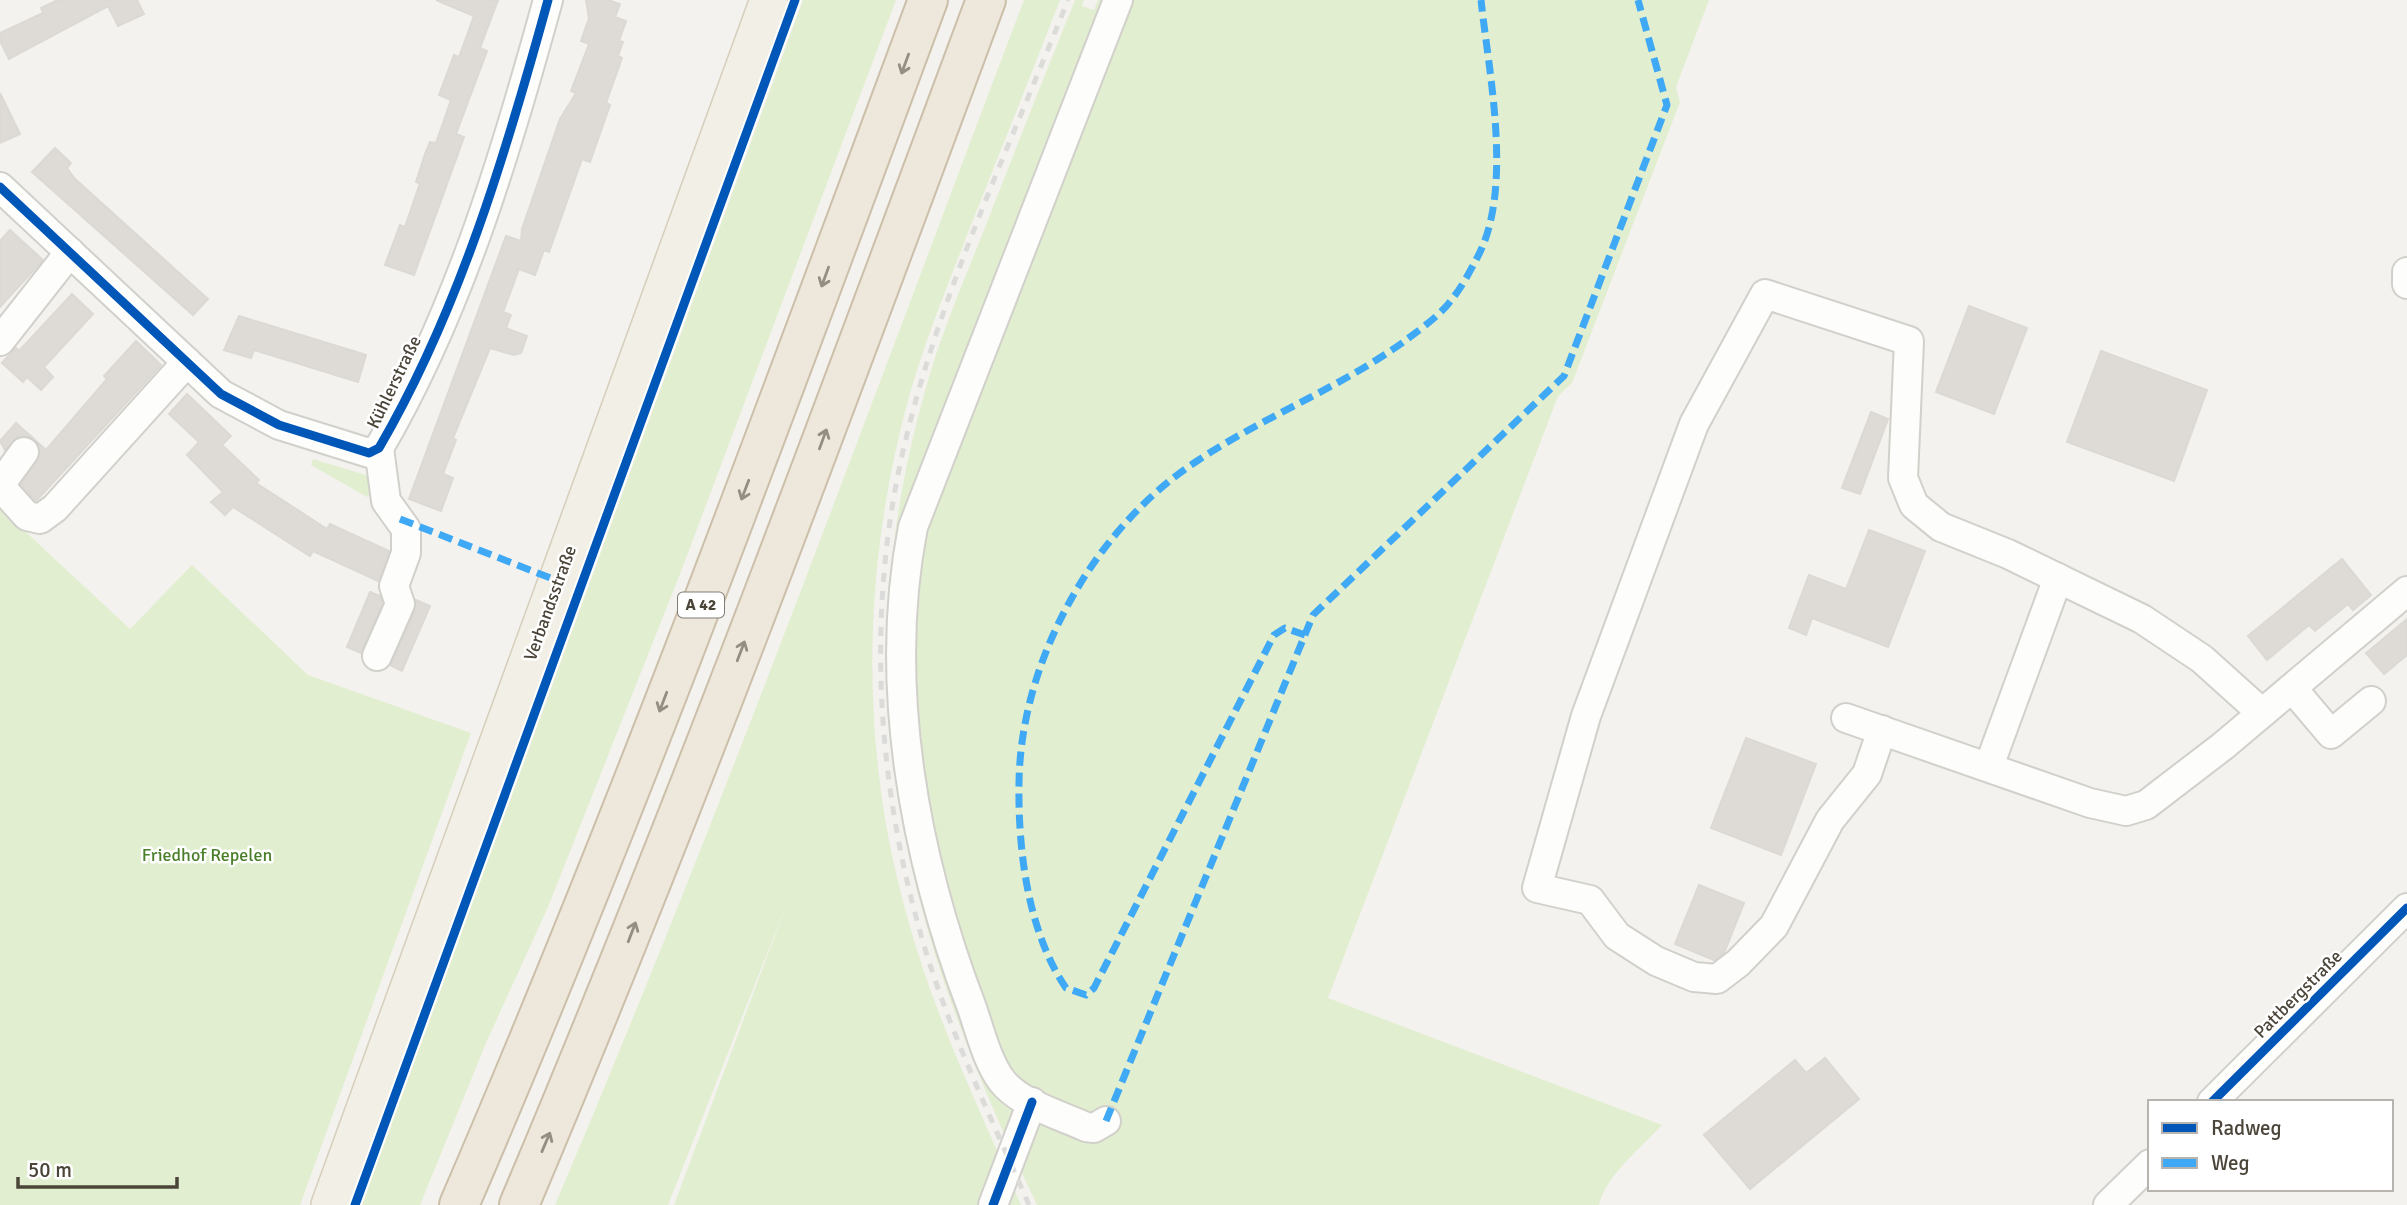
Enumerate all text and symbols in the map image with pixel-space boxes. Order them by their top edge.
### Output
one-way arrow [897,52,910,74]
one-way arrow [818,266,830,288]
street label: Kühlerstraße [362,332,426,432]
one-way arrow [818,428,830,450]
one-way arrow [738,479,750,501]
street label: Verbandsstraße [519,542,581,664]
road number: A 42 [678,592,724,618]
one-way arrow [736,641,749,663]
one-way arrow [656,691,669,713]
park label: Friedhof Repelen [142,844,272,866]
one-way arrow [627,921,640,943]
street label: Pattbergstraße [2249,945,2347,1043]
legend [2148,1100,2393,1191]
text: Radweg [2211,1115,2282,1141]
one-way arrow [540,1132,553,1153]
scale bar [18,1146,177,1190]
text: Weg [2211,1150,2250,1176]
text: 50 m [28,1157,72,1183]

